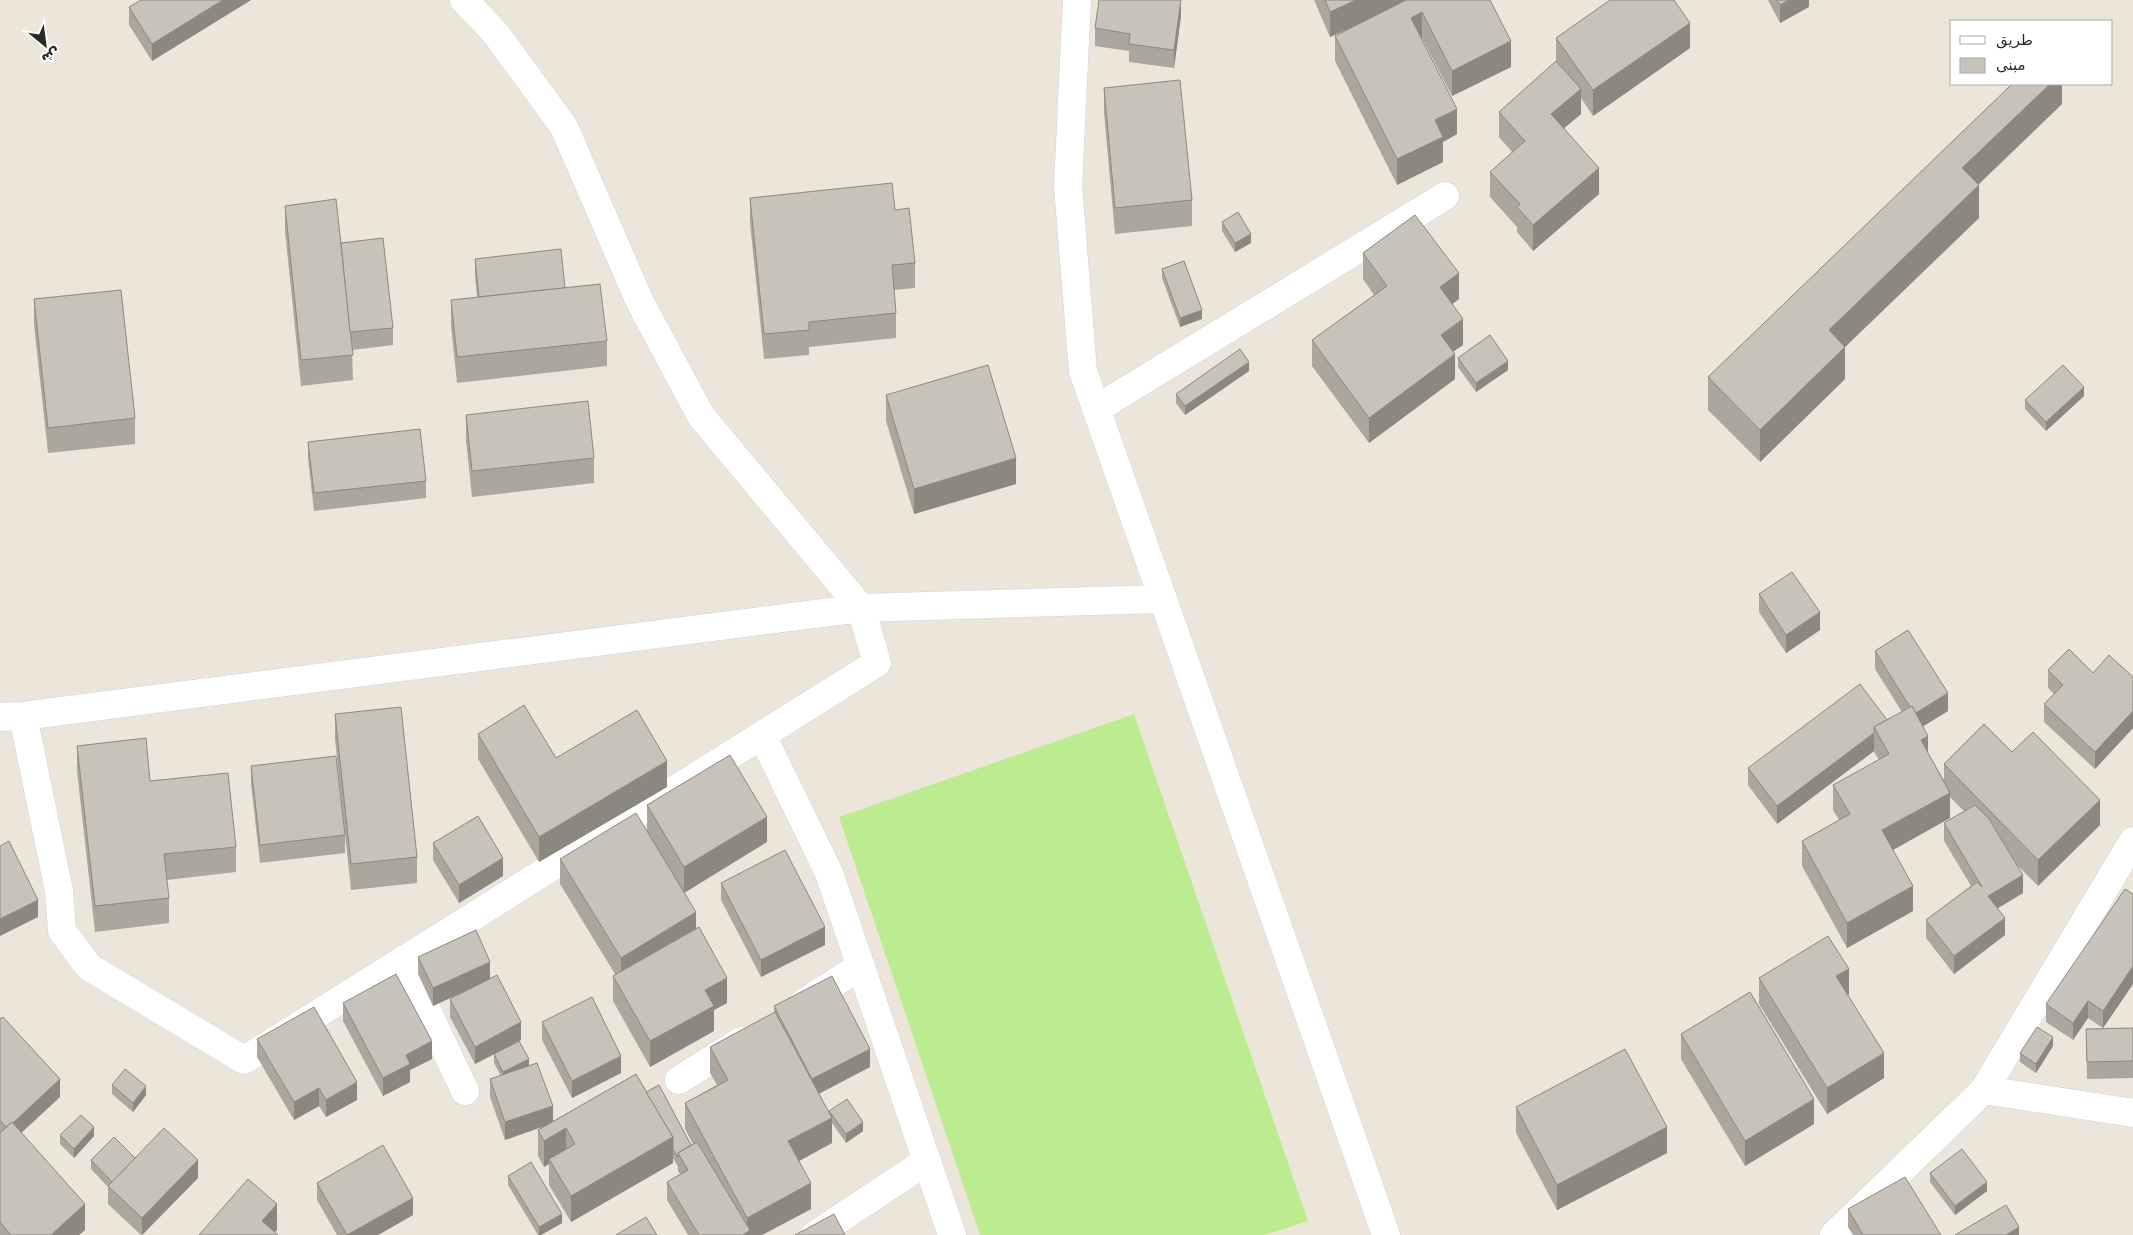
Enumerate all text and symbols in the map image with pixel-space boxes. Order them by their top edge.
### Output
north arrow [20,20,70,70]
legend [1950,20,2113,85]
text: طريق [1996,31,2033,49]
text: ش [39,45,64,68]
text: مبنى [1996,56,2026,74]

